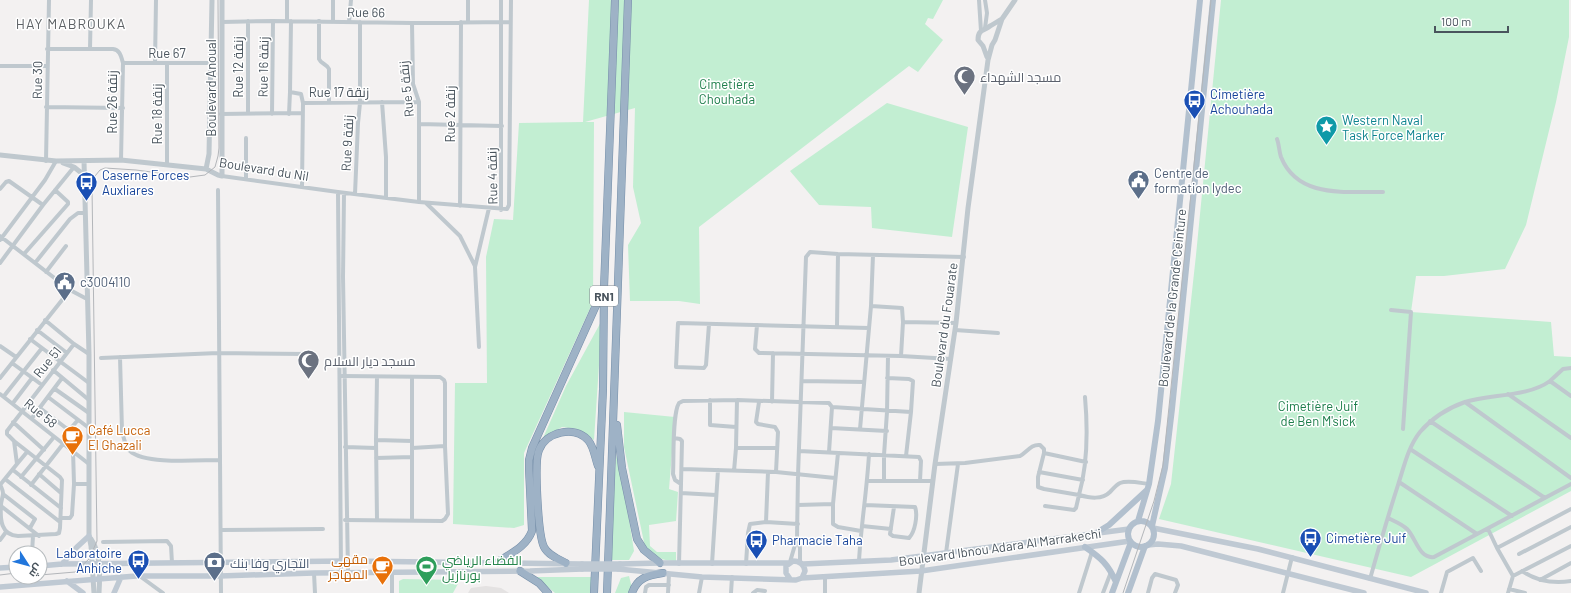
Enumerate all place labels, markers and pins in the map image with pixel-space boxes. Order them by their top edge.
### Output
mosque icon: مسجد الشهداء [951,64,977,97]
place label: مسجد الشهداء [980,69,1061,85]
place label: Cimetière Achouhada [1210,86,1273,117]
bus stop icon: Cimetière Achouhada [1181,88,1207,121]
place label: Western Naval Task Force Marker [1342,112,1445,143]
place icon: Western Naval Task Force Marker [1314,114,1340,147]
place label: Centre de formation lydec [1154,165,1242,196]
place label: Caserne Forces Auxliares [102,167,189,198]
public building icon: Centre de formation lydec [1126,167,1152,200]
bus stop icon: Caserne Forces Auxliares [73,169,99,202]
public building icon: c3004110 [51,269,77,302]
place label: c3004110 [80,274,131,290]
mosque icon: مسجد ديار السلام [296,348,322,381]
place label: مسجد ديار السلام [324,353,416,371]
place label: Café Lucca El Ghazali [88,422,150,453]
cafe icon: Café Lucca El Ghazali [59,424,85,457]
bus stop icon: Cimetière Juif [1298,525,1324,558]
bus stop icon: Pharmacie Taha [743,527,769,560]
place label: Cimetière Juif [1326,530,1407,546]
place label: Pharmacie Taha [772,532,863,548]
place label: Laboratoire Anhiche [56,545,122,576]
bus stop icon: Laboratoire Anhiche [125,547,151,580]
bank icon: التجاري وفا بنك [201,550,227,583]
place label: مقهى المهاجر [328,551,368,582]
place label: الفضاء الرياضي بورنازيل [442,552,522,583]
cafe icon: مقهى المهاجر [370,553,396,586]
sports icon: الفضاء الرياضي بورنازيل [414,554,440,587]
place label: التجاري وفا بنك [230,555,310,574]

